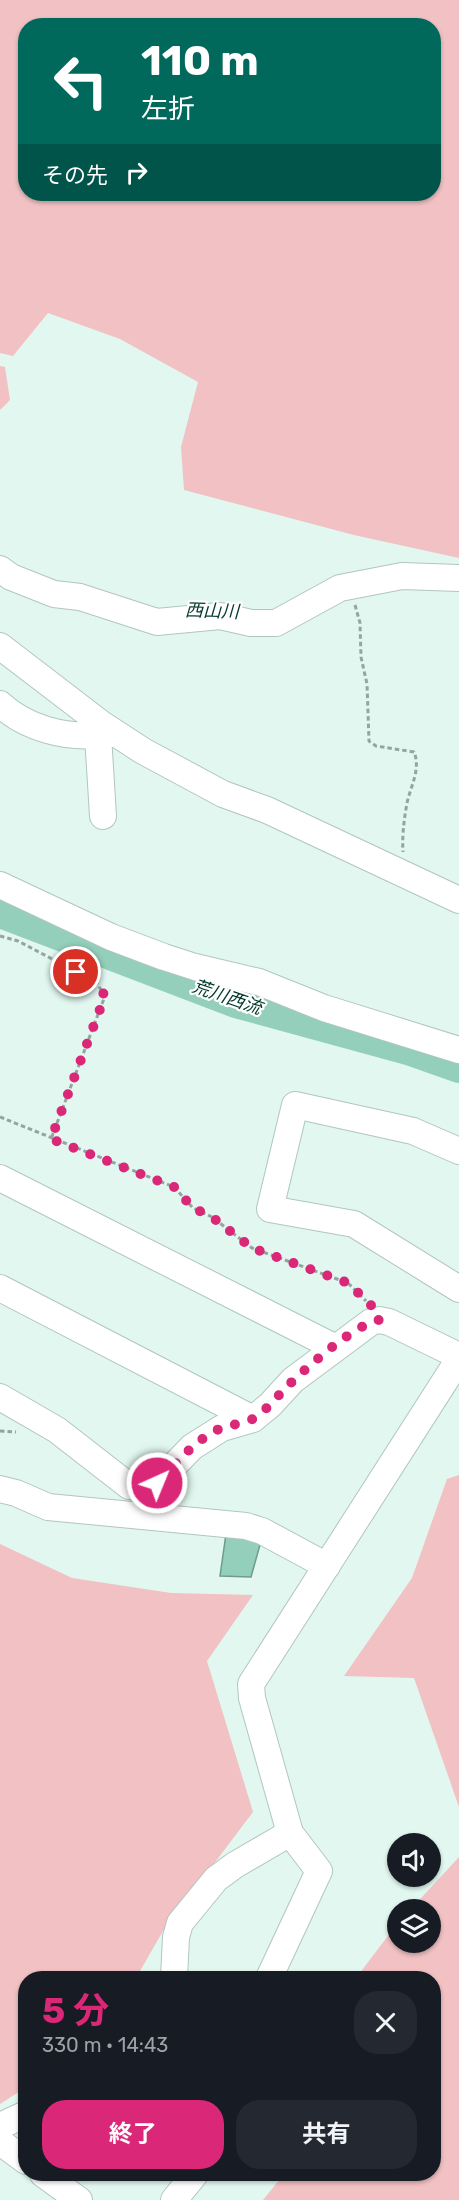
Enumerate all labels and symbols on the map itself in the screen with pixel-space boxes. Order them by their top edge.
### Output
water label: 西山川 [185,599,241,623]
pin [50,946,101,997]
water label: 荒川西流 [189,975,267,1020]
position arrow [125,1451,189,1515]

